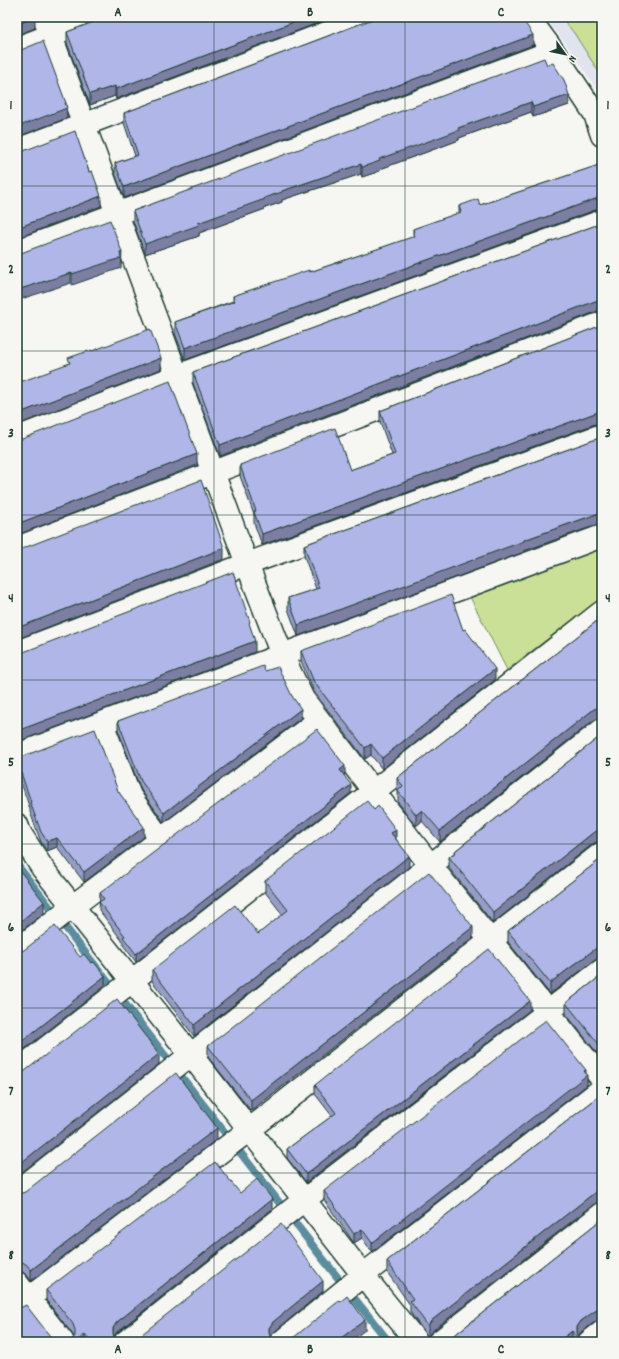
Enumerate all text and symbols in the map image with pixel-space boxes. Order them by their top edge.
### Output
text: A [114,4,122,23]
text: B [307,4,313,23]
text: C [498,4,505,23]
north arrow [545,34,585,74]
text: N [563,52,580,65]
text: 1 [10,97,13,116]
text: 1 [607,97,610,116]
text: 2 [8,261,14,280]
text: 2 [605,261,611,280]
text: 3 [8,425,14,444]
text: 3 [605,425,611,444]
text: 4 [8,590,14,609]
text: 4 [605,590,611,609]
text: 5 [8,754,14,773]
text: 5 [605,754,611,773]
text: 6 [8,919,15,938]
text: 6 [605,919,612,938]
text: 7 [9,1083,14,1102]
text: 7 [606,1083,611,1102]
text: 8 [8,1247,14,1266]
text: 8 [605,1247,611,1266]
text: A [114,1341,122,1359]
text: B [307,1341,313,1359]
text: C [498,1341,505,1359]

